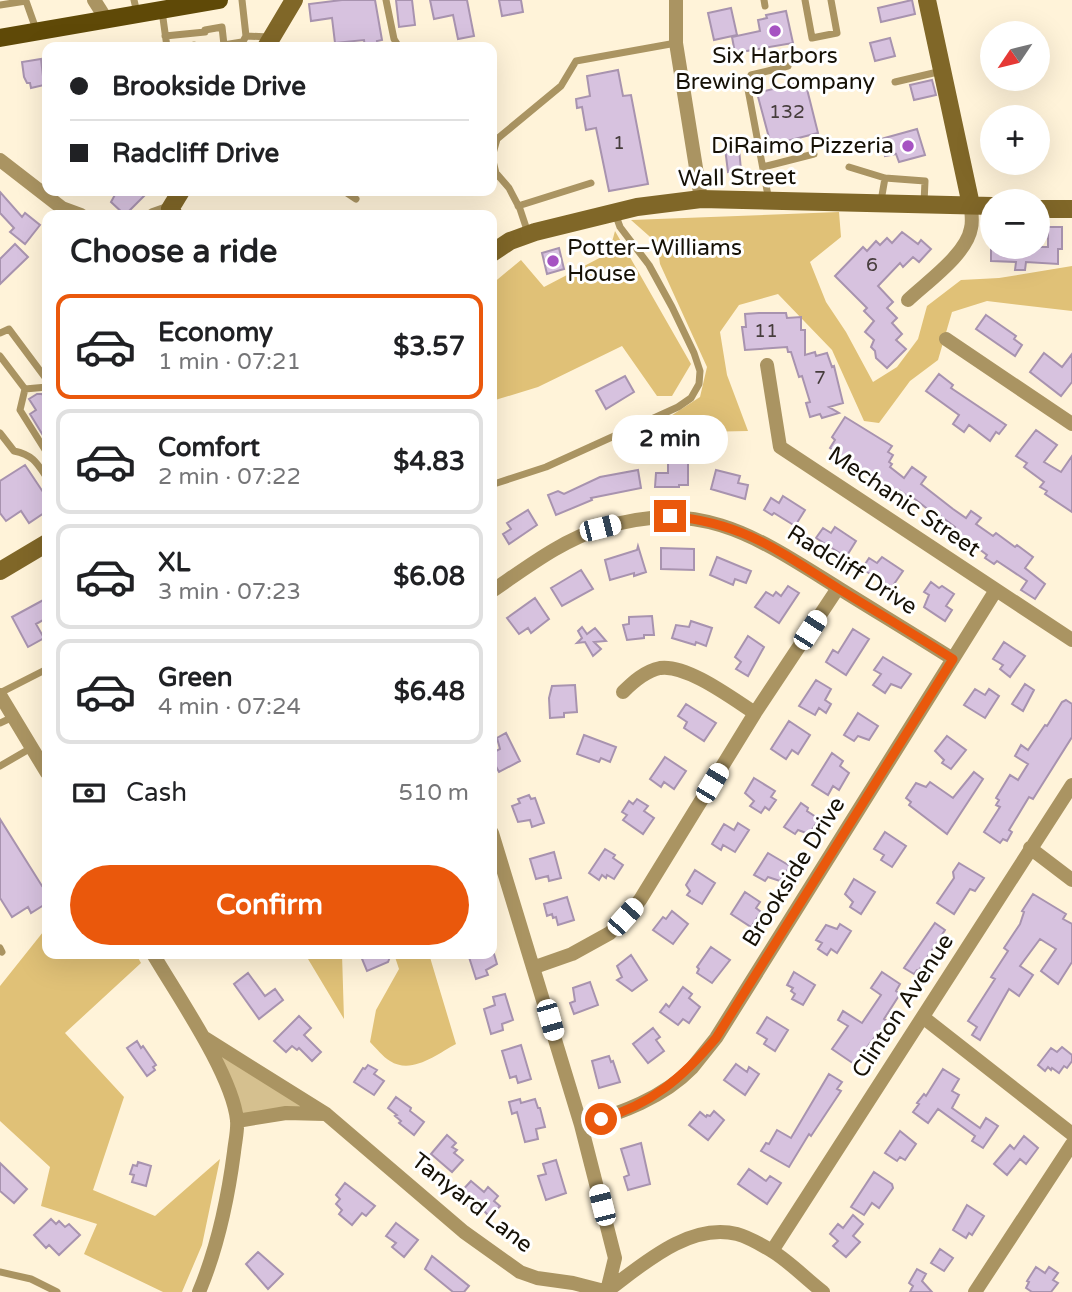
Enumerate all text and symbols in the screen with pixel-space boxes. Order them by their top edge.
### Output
north arrow [980,21,1050,91]
map controls [980,21,1050,259]
marker: Six Harbors Brewing Company [767,23,783,39]
place label: Six Harbors Brewing Company [675,42,875,96]
text: Brookside Drive [112,71,306,102]
house number: 132 [769,101,805,123]
button: + [980,105,1050,175]
house number: 1 [613,132,625,154]
place label: DiRaimo Pizzeria [711,132,894,160]
text: Radcliff Drive [112,138,279,169]
marker: DiRaimo Pizzeria [900,138,916,154]
street label: Wall Street [678,163,797,193]
button: − [980,189,1050,259]
text: Choose a ride [70,233,277,271]
place label: Potter–Williams House [567,234,742,288]
marker: Potter–Williams House [545,253,561,269]
house number: 6 [866,254,878,276]
icon: car [74,315,137,378]
text: Economy [158,317,273,348]
house number: 11 [754,320,778,342]
text: $3.57 [393,331,465,362]
text: 1 min · 07:21 [158,348,301,376]
house number: 7 [814,367,826,389]
callout: 2 min [612,414,728,463]
text: 2 min [639,425,701,453]
icon: car [74,430,137,493]
text: Comfort [158,432,260,463]
street label: Mechanic Street [822,441,986,563]
text: $4.83 [393,446,465,477]
text: 2 min · 07:22 [158,463,301,491]
route end [654,500,686,532]
car [578,513,623,543]
street label: Radcliff Drive [782,519,922,621]
icon: car [74,545,137,608]
text: XL [158,547,190,578]
text: $6.08 [393,561,465,592]
text: 3 min · 07:23 [158,578,301,606]
car [790,607,831,653]
icon: car [74,660,137,723]
text: Green [158,662,233,693]
text: $6.48 [394,676,465,707]
text: 4 min · 07:24 [158,693,301,721]
car [693,760,732,806]
icon: cash [70,774,108,812]
text: Cash [126,777,187,808]
text: 510 m [399,779,469,807]
street label: Brookside Drive [737,792,851,952]
button: Confirm [70,865,469,945]
car [604,894,647,940]
street label: Clinton Avenue [846,929,960,1083]
car [535,997,566,1043]
route start [585,1103,617,1135]
street label: Tanyard Lane [406,1147,538,1259]
car [587,1182,618,1228]

